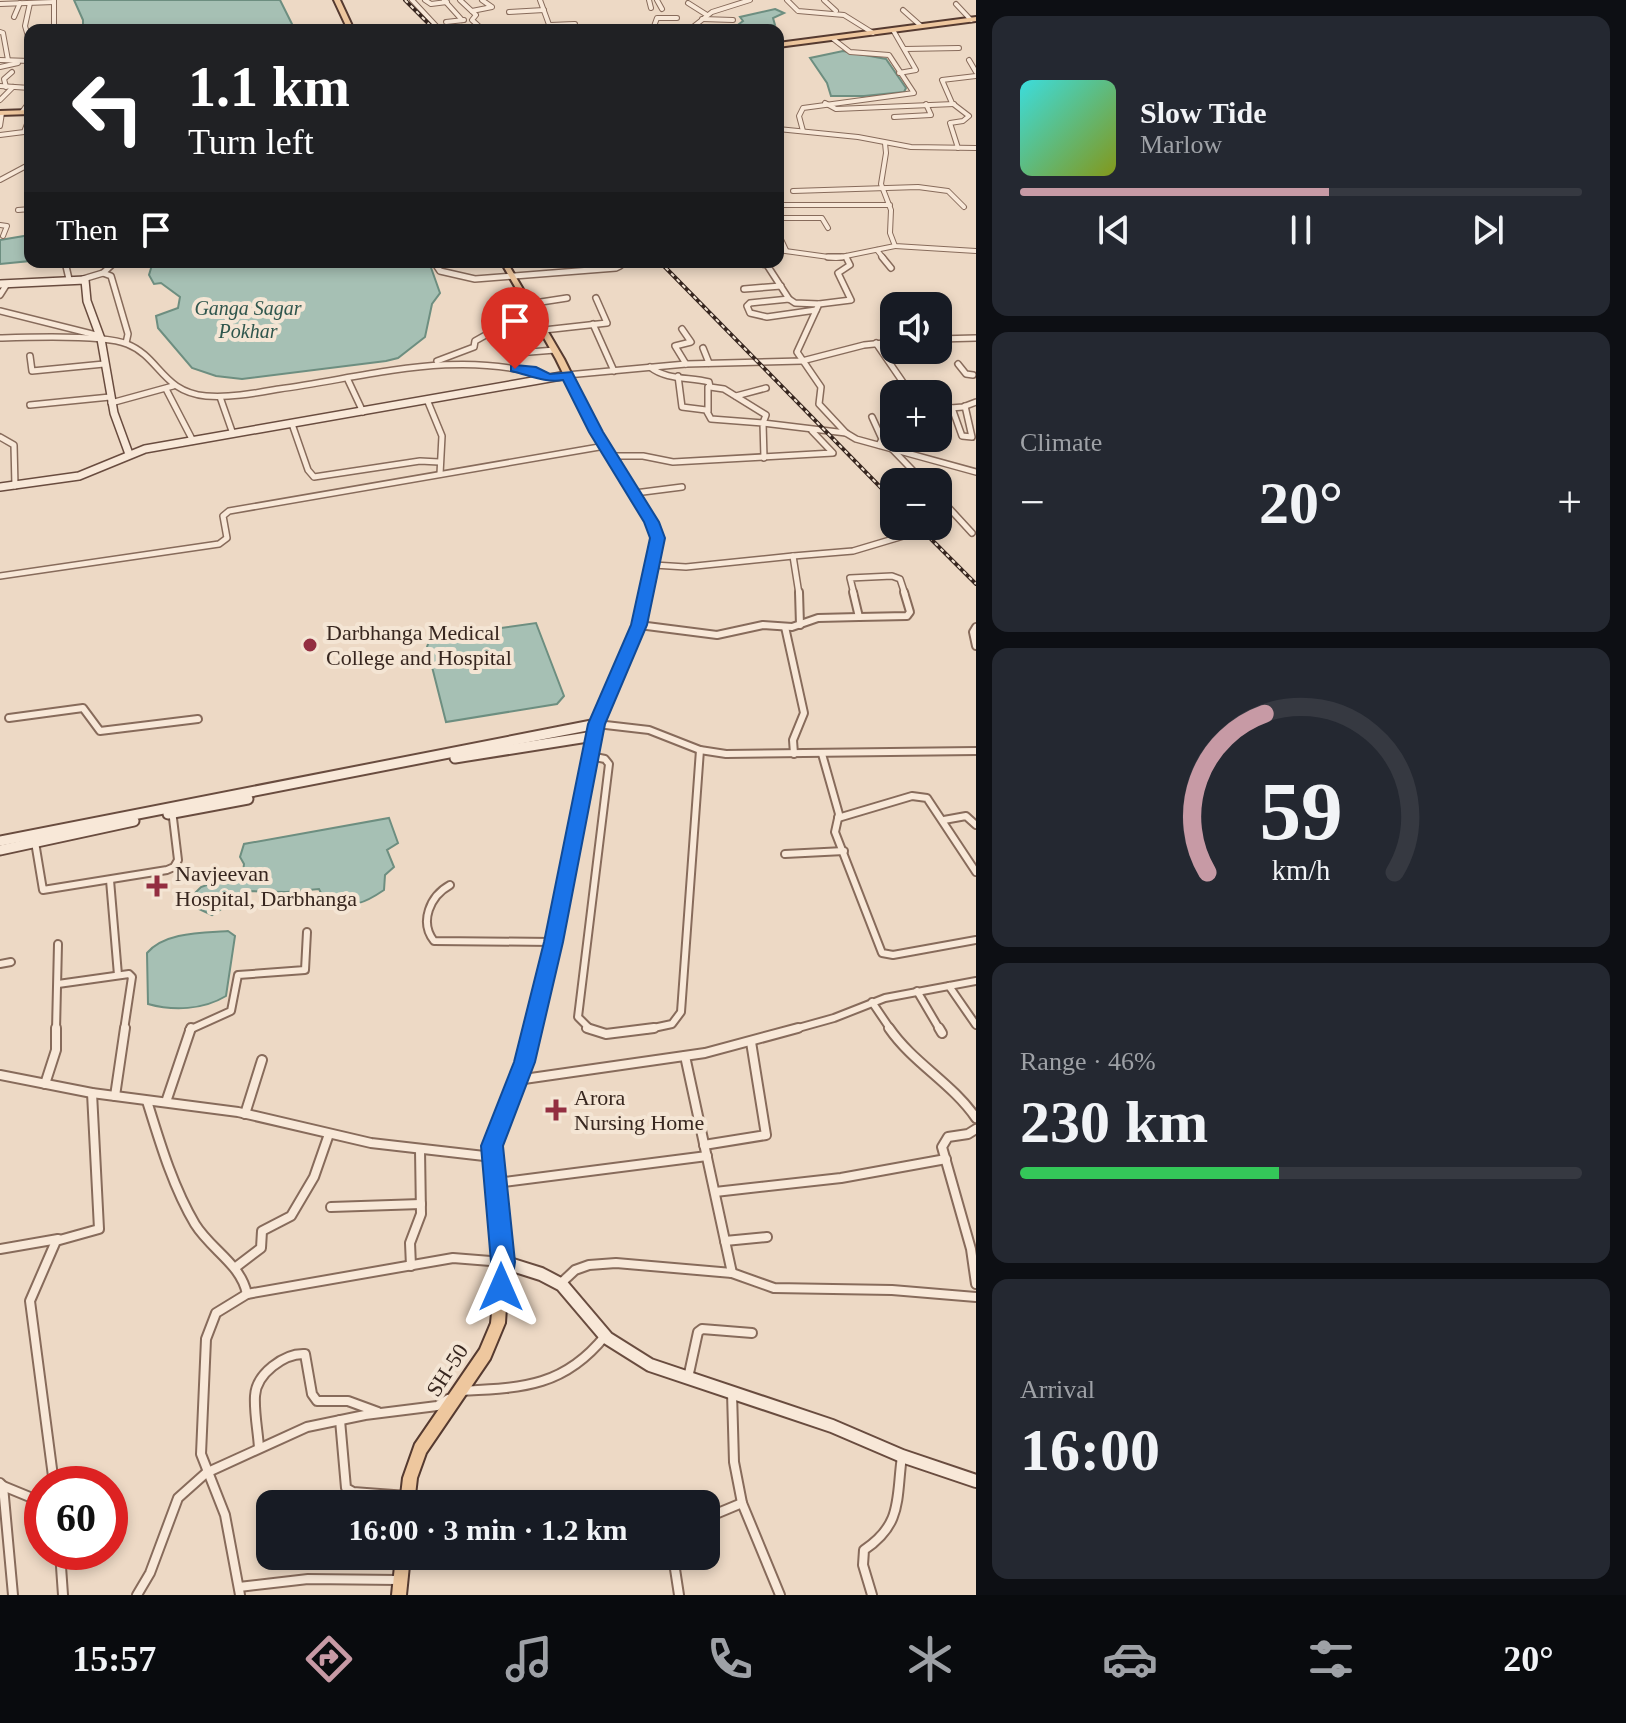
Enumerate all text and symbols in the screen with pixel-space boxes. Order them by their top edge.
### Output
icon: left [56,56,160,160]
text: 1.1 km [188,56,350,118]
text: Slow Tide [1140,96,1266,129]
text: Turn left [188,122,314,162]
text: Marlow [1140,130,1222,159]
icon: arrive [134,208,178,252]
icon: previous [1092,208,1136,252]
icon: pause [1279,208,1323,252]
icon: next [1466,208,1510,252]
text: Then [56,213,118,246]
pin [481,287,549,369]
map controls [880,292,952,540]
button: sound [880,292,952,364]
water label: Ganga Sagar Pokhar [194,297,302,342]
icon: arrive [493,299,537,343]
button: + [880,380,952,452]
text: Climate [1020,428,1102,457]
button: − [880,468,952,540]
text: 20° [1259,470,1343,536]
text: − [1020,478,1045,527]
text: + [1557,478,1582,527]
place label: Darbhanga Medical College and Hospital [326,620,512,670]
marker: Darbhanga Medical College and Hospital [301,636,319,654]
text: 59 [1259,765,1343,857]
text: km/h [1272,856,1330,887]
place label: Navjeevan Hospital, Darbhanga [175,861,357,911]
marker: Navjeevan Hospital, Darbhanga [146,875,168,897]
text: Range · 46% [1020,1047,1156,1076]
place label: Arora Nursing Home [574,1085,704,1135]
text: 230 km [1020,1089,1208,1155]
marker: Arora Nursing Home [545,1099,567,1121]
position arrow [459,1245,543,1329]
street label: SH-50 [421,1339,473,1401]
text: Arrival [1020,1375,1095,1404]
text: 16:00 [1020,1417,1160,1483]
speed limit sign: 60 [24,1466,128,1570]
text: 16:00 · 3 min · 1.2 km [348,1513,628,1546]
icon: directions [301,1631,357,1687]
icon: music [501,1631,557,1687]
icon: phone [702,1631,758,1687]
icon: climate [902,1631,958,1687]
icon: car [1102,1631,1158,1687]
icon: filters [1303,1631,1359,1687]
text: 15:57 [72,1639,156,1679]
text: 20° [1503,1639,1554,1679]

